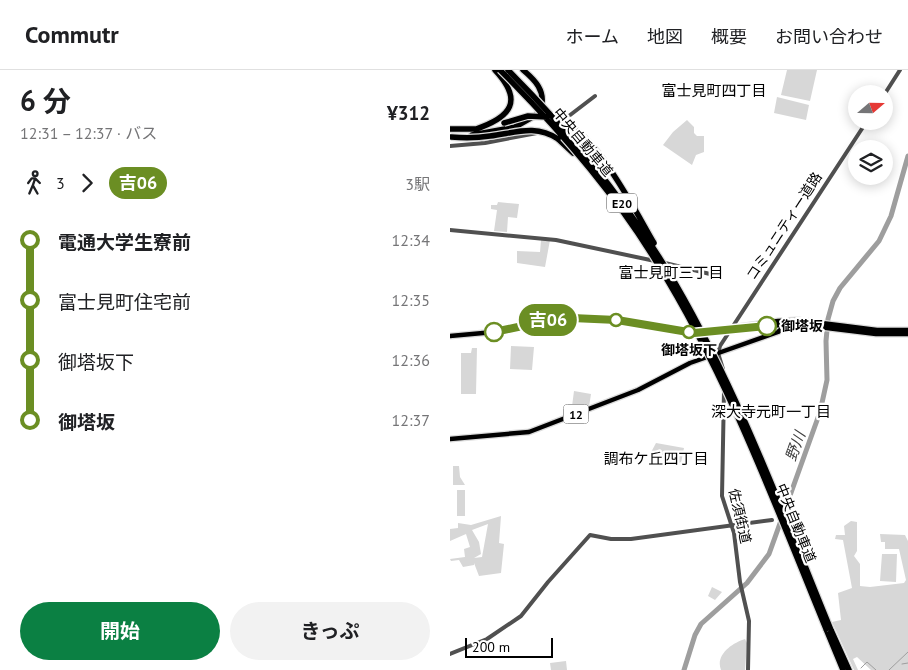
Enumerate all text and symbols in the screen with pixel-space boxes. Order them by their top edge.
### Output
text: Commutr [25,19,119,50]
text: ホーム [566,25,619,48]
text: 地図 [647,25,683,48]
text: 概要 [711,25,747,48]
text: お問い合わせ [775,25,883,48]
district label: 富士見町四丁目 [661,81,767,100]
text: 6 分 [20,82,71,119]
north arrow [848,85,892,130]
map controls [848,85,893,185]
text: ¥312 [387,101,430,125]
street label: 中央自動車道 [549,104,617,180]
text: 12:31 – 12:37 · バス [20,123,157,143]
button: layers [848,140,893,185]
icon: walk [20,169,48,197]
icon: forward [73,169,101,197]
street label: コミュニティー道路 [742,169,826,283]
text: 吉06 [119,171,157,194]
text: 3 [56,173,65,193]
text: 3駅 [405,174,430,194]
road number: E20 [607,194,637,212]
text: 電通大学生寮前 [58,230,191,254]
text: 12:34 [392,230,430,250]
district label: 富士見町三丁目 [618,263,724,282]
text: 富士見町住宅前 [58,290,191,314]
text: 12:35 [392,290,430,310]
line badge: 吉06 [519,304,577,336]
text: 吉06 [529,308,567,331]
unlabelled marker [609,313,623,327]
marker: 御塔坂 [757,316,777,336]
place label: 御塔坂 [781,317,823,335]
unlabelled marker [484,322,504,342]
marker: 御塔坂下 [682,325,696,339]
place label: 御塔坂下 [661,341,717,359]
text: 御塔坂下 [58,350,134,374]
text: 12:36 [392,350,430,370]
district label: 深大寺元町一丁目 [711,402,831,421]
road number: 12 [564,404,588,424]
text: 御塔坂 [58,410,115,434]
text: 12:37 [392,410,430,430]
water label: 野川 [781,427,810,463]
district label: 調布ケ丘四丁目 [603,449,709,468]
street label: 中央自動車道 [772,481,820,565]
street label: 佐須街道 [725,487,755,545]
button: 開始 [20,602,220,660]
button: きっぷ [230,602,430,660]
scale bar [465,635,552,658]
text: 200 m [472,638,510,656]

